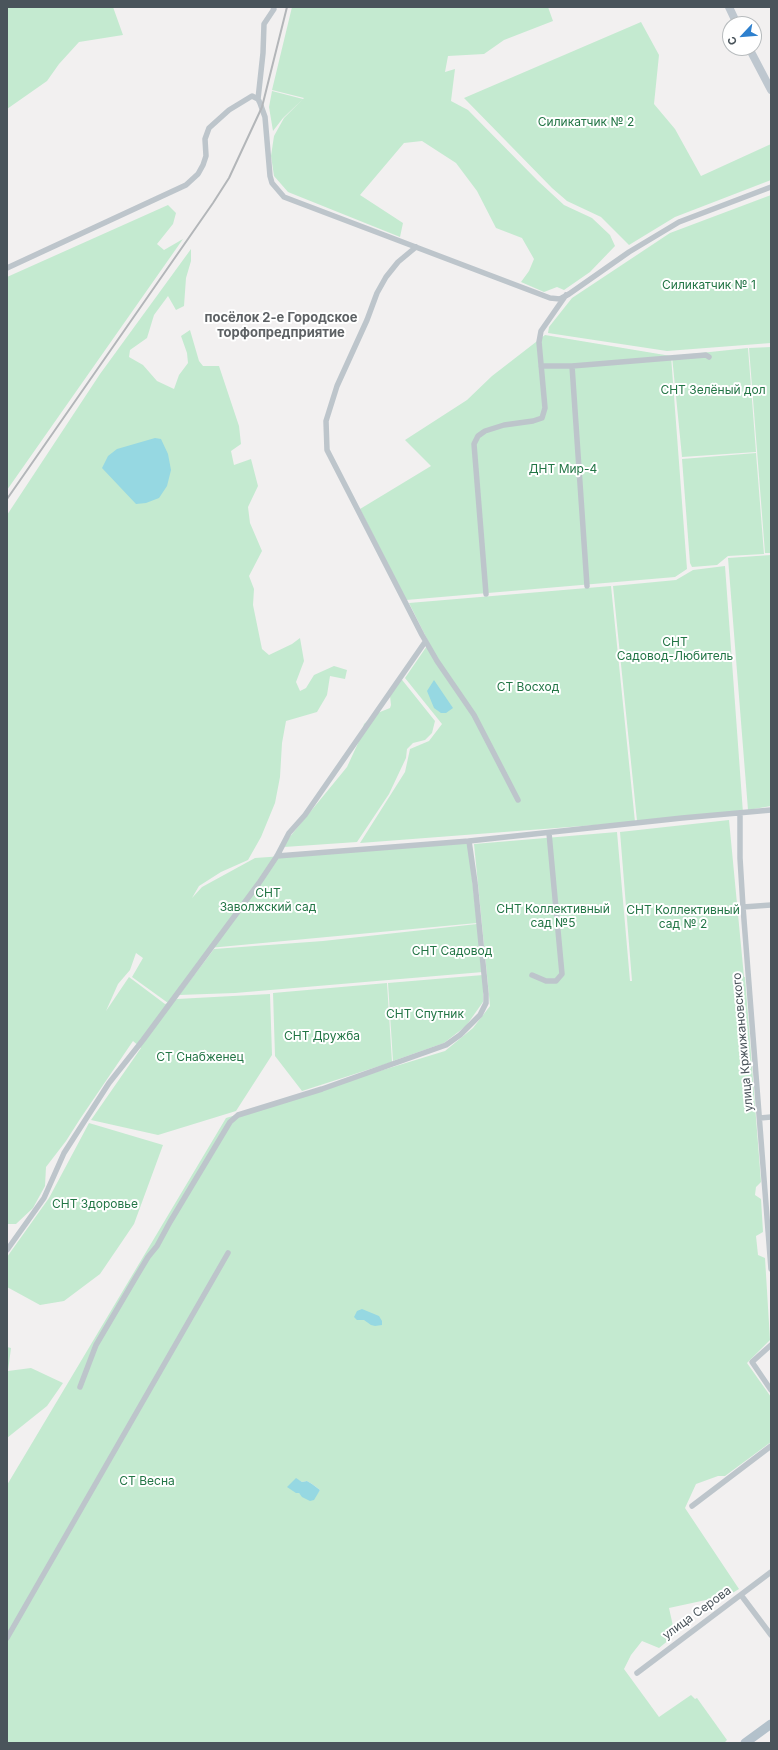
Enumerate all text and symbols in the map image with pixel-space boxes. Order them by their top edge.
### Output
north arrow [722,16,762,56]
text: С [724,34,740,48]
park label: Силикатчик № 2 [538,115,634,129]
park label: Силикатчик № 1 [662,278,756,292]
district label: посёлок 2-е Городское торфопредприятие [205,310,357,341]
park label: СНТ Зелёный дол [660,383,766,397]
park label: ДНТ Мир-4 [529,462,597,476]
park label: СНТ Садовод-Любитель [617,635,733,663]
park label: СТ Восход [497,680,559,694]
park label: СНТ Заволжский сад [220,886,316,914]
park label: СНТ Коллективный сад №5 [496,902,610,930]
park label: СНТ Коллективный сад № 2 [626,903,740,931]
park label: СНТ Садовод [412,944,492,958]
street label: улица Кржижановского [730,972,756,1112]
park label: СНТ Спутник [386,1007,464,1021]
park label: СНТ Дружба [284,1029,360,1043]
park label: СТ Снабженец [156,1050,244,1064]
park label: СНТ Здоровье [52,1197,138,1211]
park label: СТ Весна [119,1474,175,1488]
street label: улица Серова [660,1583,734,1643]

